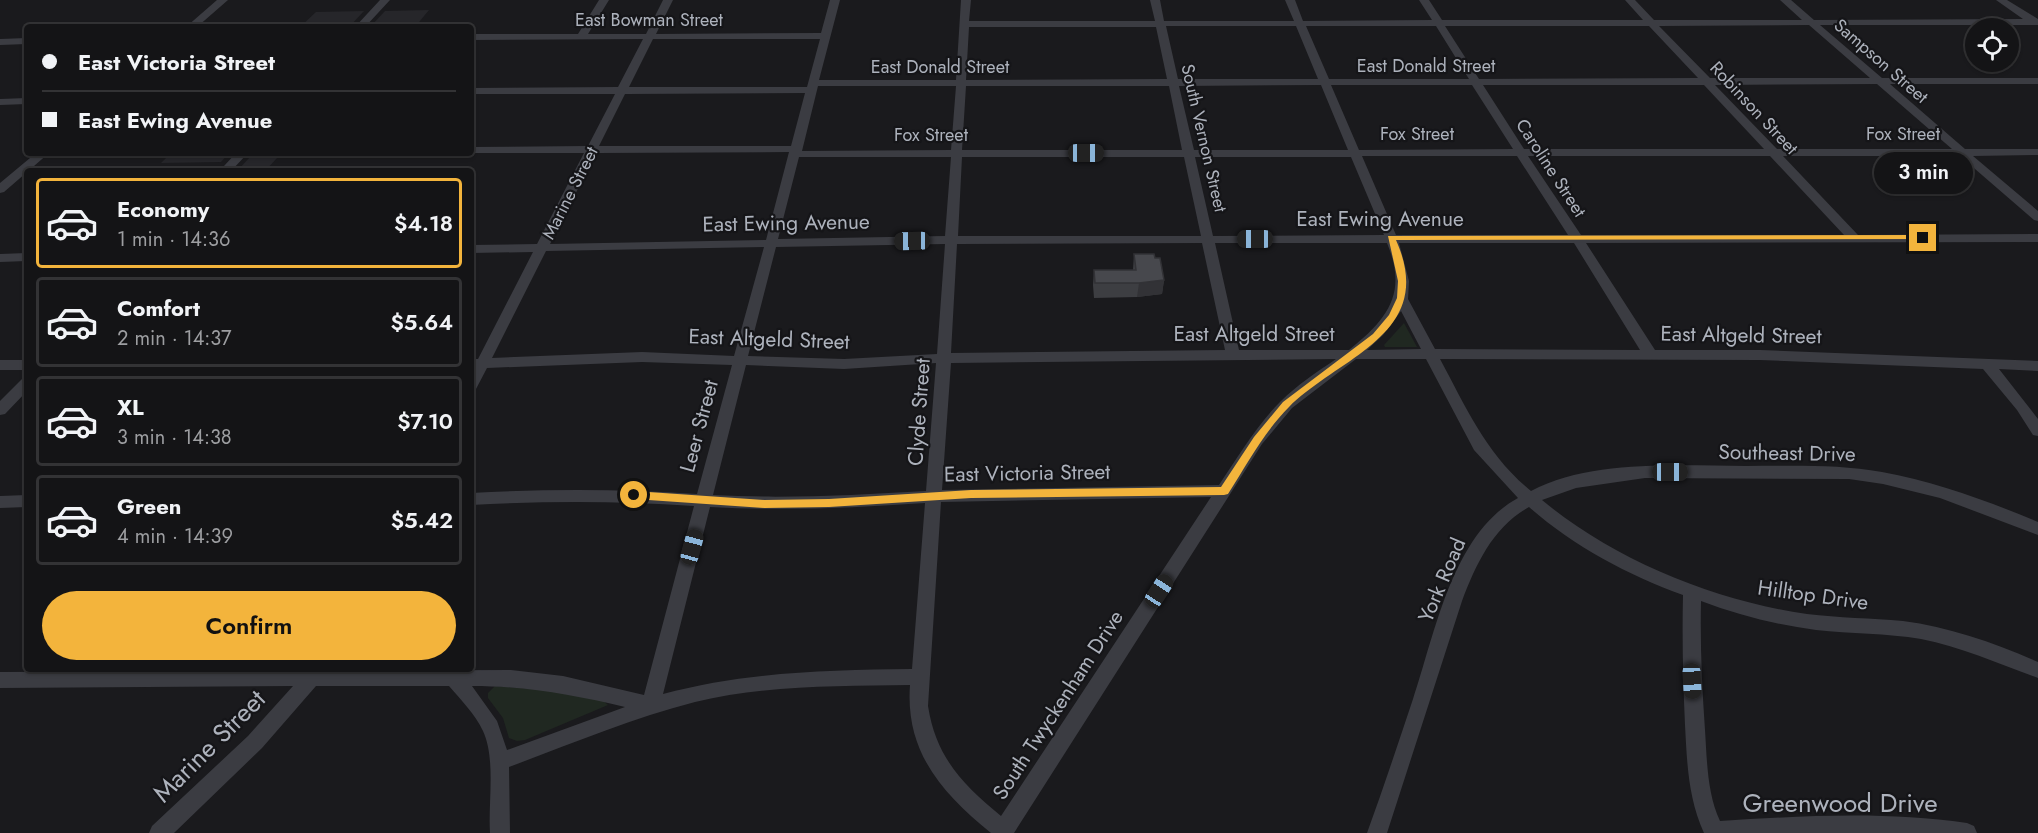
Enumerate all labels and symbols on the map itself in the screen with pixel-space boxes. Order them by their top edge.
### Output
street label: East Bowman Street [575,7,724,33]
street label: Sampson Street [1828,13,1934,110]
street label: East Donald Street [1357,53,1496,79]
street label: East Donald Street [871,54,1010,80]
street label: Robinson Street [1704,56,1805,161]
street label: South Vernon Street [1174,61,1234,215]
street label: Caroline Street [1509,114,1593,223]
street label: Fox Street [1380,121,1455,147]
street label: Fox Street [1866,121,1941,147]
street label: Fox Street [894,122,969,148]
street label: Marine Street [535,141,605,244]
car [1068,144,1104,162]
callout: 3 min [1874,151,1972,193]
street label: East Ewing Avenue [1296,204,1464,234]
street label: East Ewing Avenue [702,207,870,239]
route end [1909,224,1936,251]
car [1237,230,1273,248]
car [894,232,930,250]
street label: East Altgeld Street [1173,319,1335,349]
street label: East Altgeld Street [1660,319,1822,351]
street label: East Altgeld Street [688,321,850,357]
street label: Clyde Street [900,357,938,467]
street label: Leer Street [672,376,726,476]
street label: Southeast Drive [1718,437,1856,469]
street label: East Victoria Street [944,457,1110,489]
car [1652,463,1688,481]
route start [620,481,647,508]
car [679,527,705,567]
street label: York Road [1411,533,1473,627]
car [1142,571,1176,611]
street label: Hilltop Drive [1756,572,1871,618]
street label: South Twyckenham Drive [985,604,1131,806]
car [1682,663,1702,699]
street label: Marine Street [144,680,275,811]
street label: Greenwood Drive [1742,784,1938,822]

